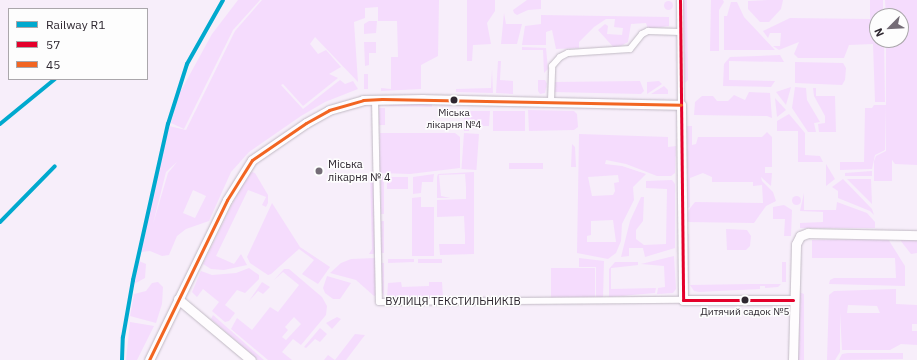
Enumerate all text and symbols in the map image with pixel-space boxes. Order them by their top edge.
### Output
legend [8,8,148,80]
north arrow [869,8,909,48]
text: Railway R1 [46,17,105,32]
text: N [871,26,887,39]
text: 57 [46,37,60,52]
text: 45 [46,57,60,72]
marker: Міська лікарня №4 [449,95,459,105]
place label: Міська лікарня №4 [427,106,481,130]
place label: Міська лікарня № 4 [328,158,391,184]
marker: Міська лікарня № 4 [313,165,325,177]
street label: ВУЛИЦЯ ТЕКСТИЛЬНИКІВ [385,294,521,308]
marker: Дитячий садок №5 [740,295,750,305]
place label: Дитячий садок №5 [701,306,789,318]

